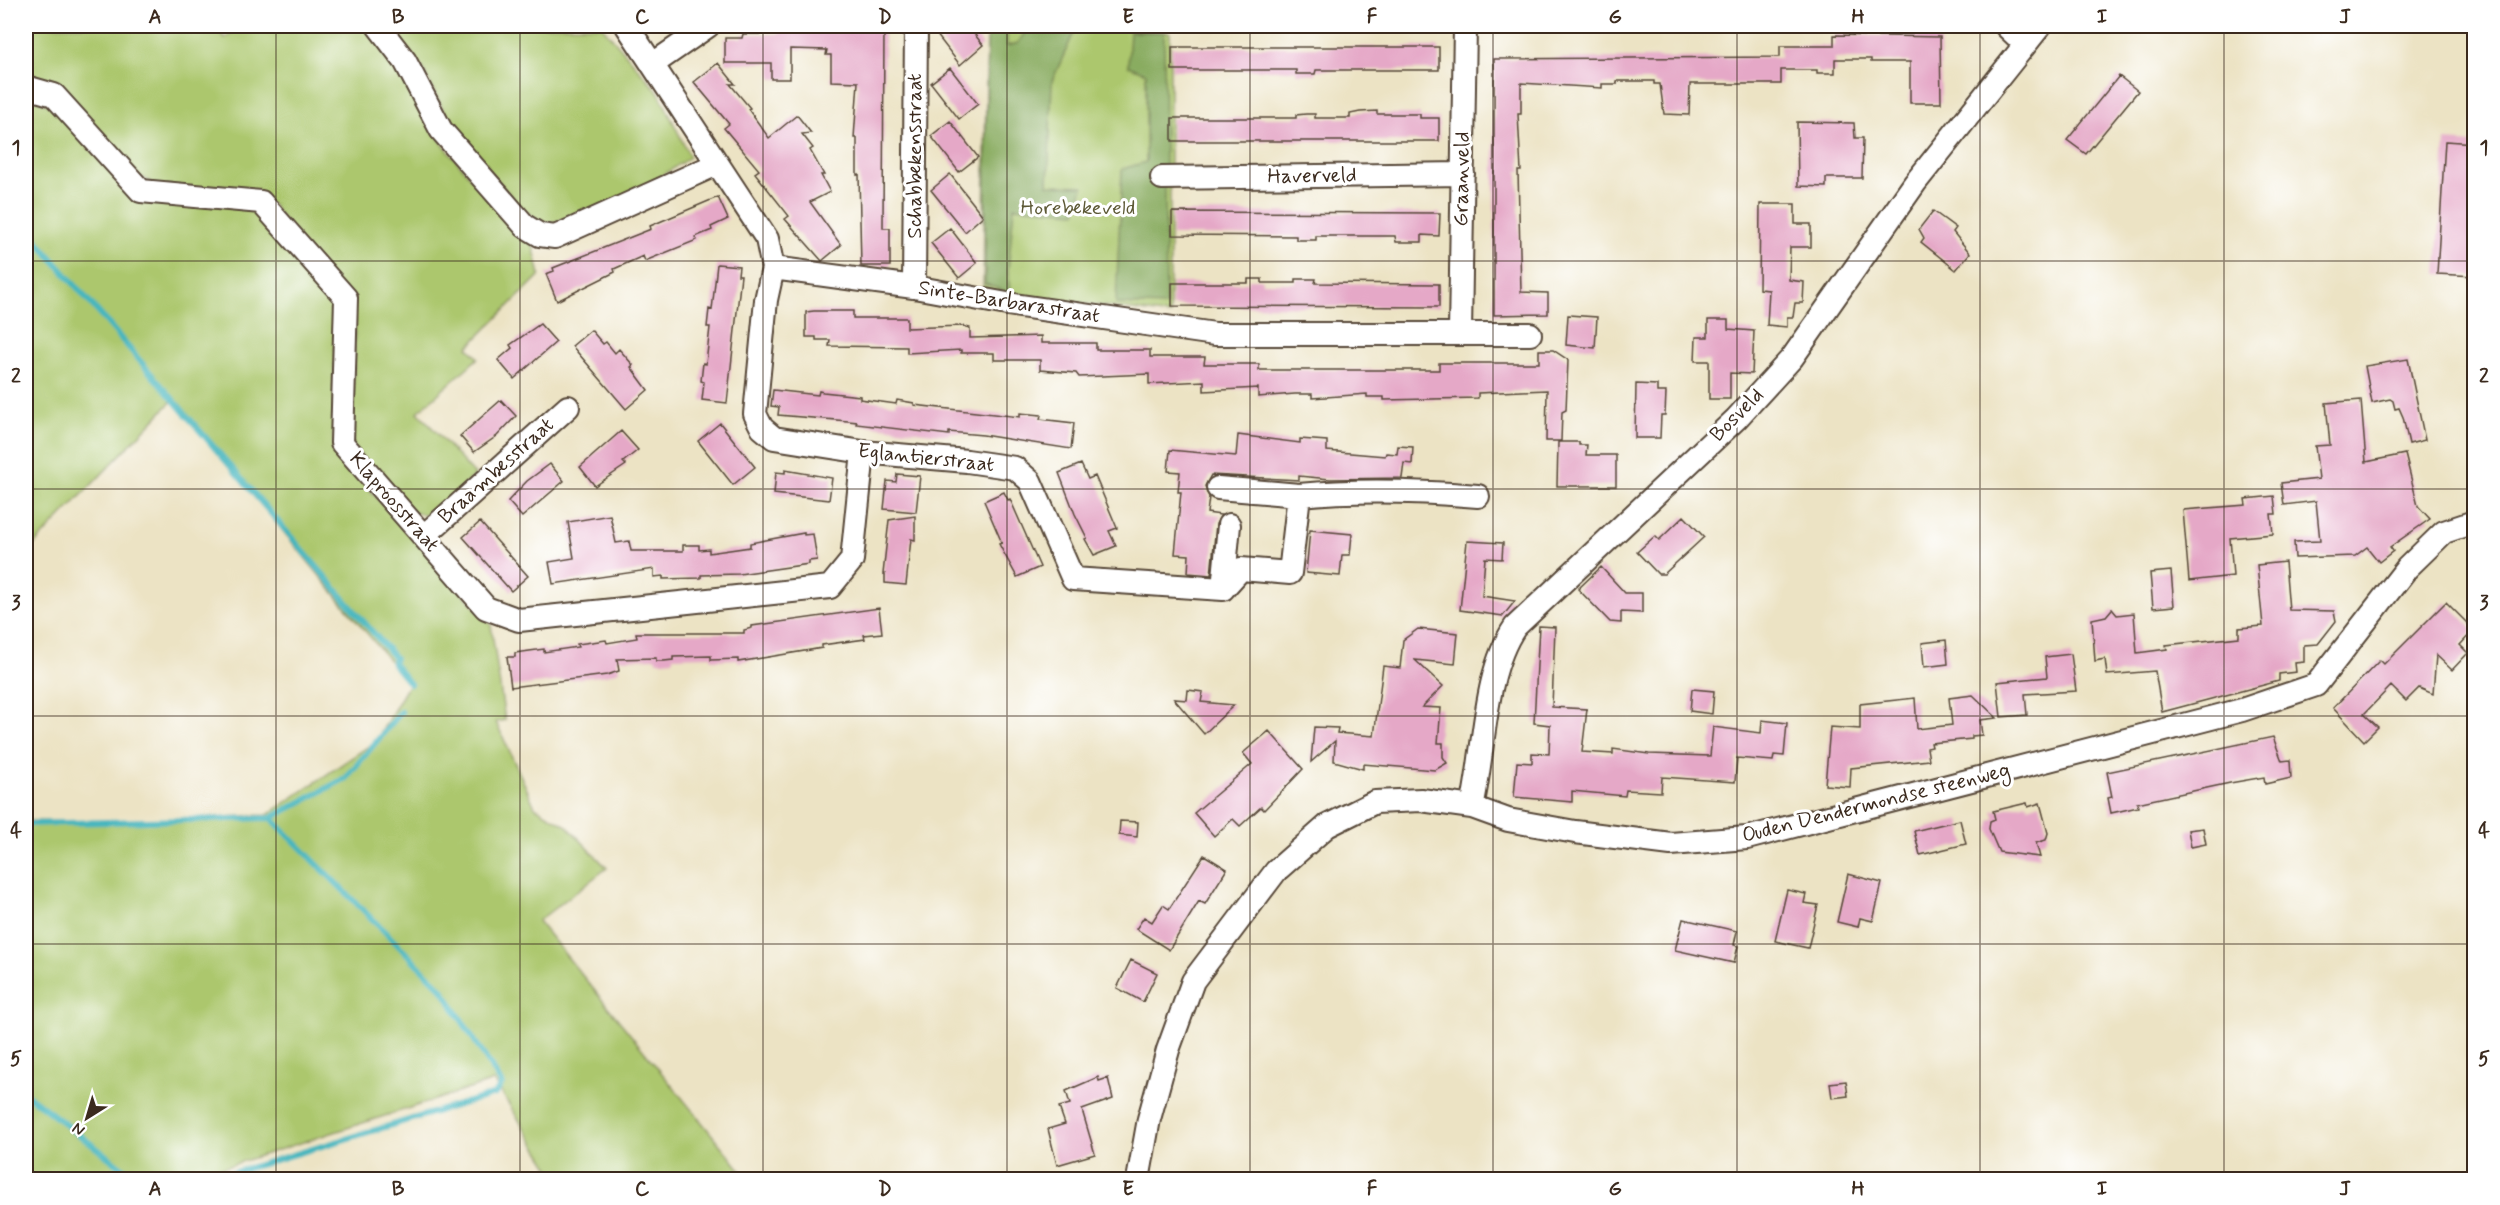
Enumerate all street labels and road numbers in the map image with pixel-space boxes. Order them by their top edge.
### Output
street label: Schabbekensstraat [901,73,929,239]
street label: Graanveld [1447,131,1477,227]
street label: Haverveld [1267,161,1357,191]
street label: Sinte-Barbarastraat [916,274,1102,330]
street label: Bosveld [1704,382,1770,448]
street label: Braambesstraat [432,411,560,531]
street label: Eglantierstraat [856,437,996,479]
street label: Klaproosstraat [343,446,446,558]
street label: Ouden Dendermondse steenweg [1739,756,2013,851]

